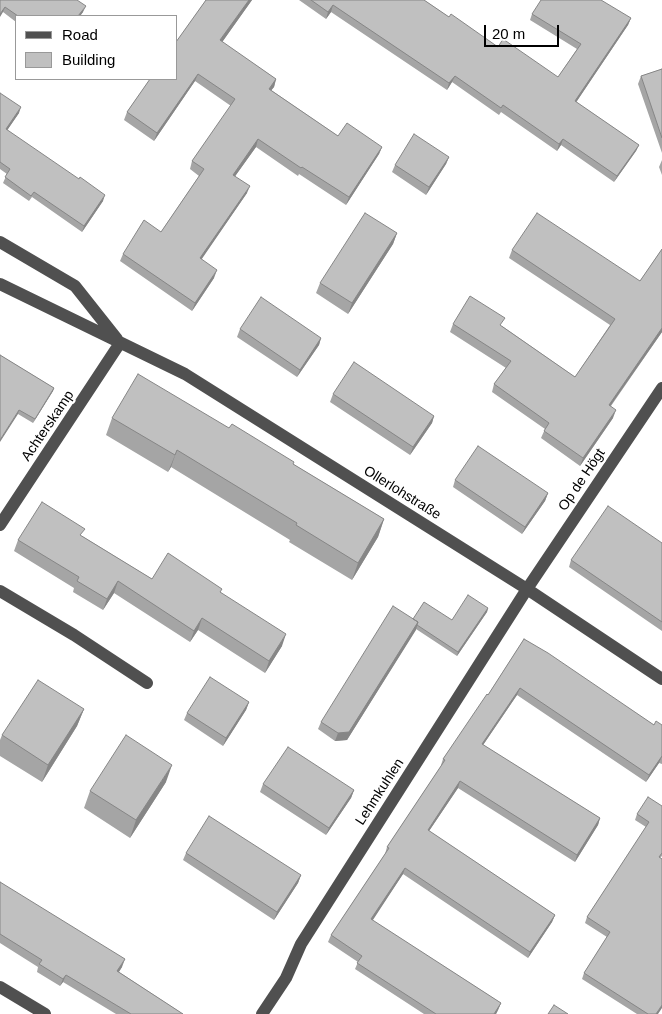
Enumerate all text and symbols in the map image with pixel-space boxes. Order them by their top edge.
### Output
legend [15,15,178,80]
scale bar [487,15,562,47]
text: 20 m [492,25,525,42]
text: Road [62,26,98,43]
text: Building [62,51,115,68]
street label: Achterskamp [18,387,78,465]
street label: Op de Högt [555,446,609,514]
street label: Ollerlohstraße [360,463,444,523]
street label: Lehmkuhlen [352,755,408,829]

